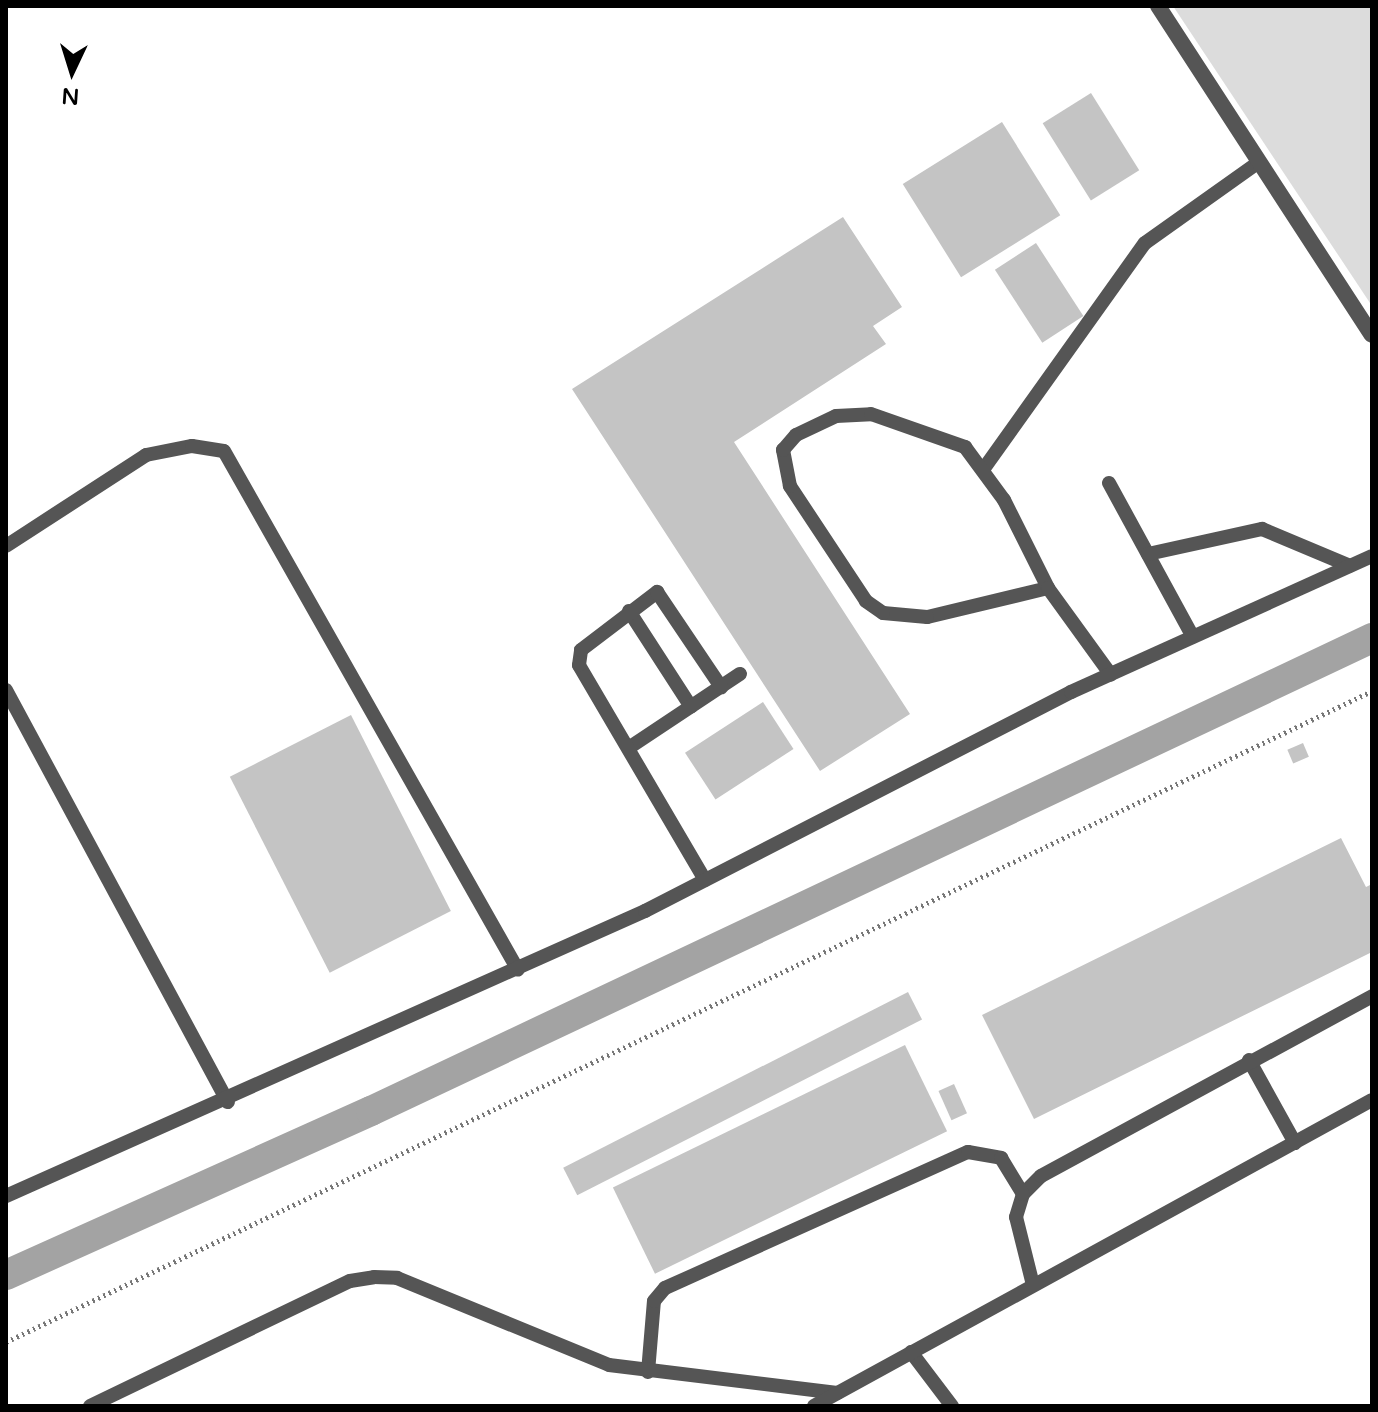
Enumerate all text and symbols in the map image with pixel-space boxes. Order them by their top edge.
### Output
north arrow [32,32,112,112]
text: N [61,82,80,110]

